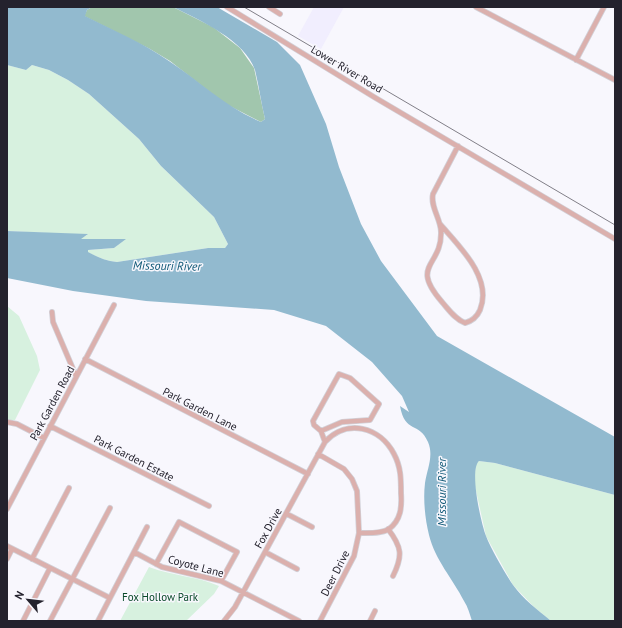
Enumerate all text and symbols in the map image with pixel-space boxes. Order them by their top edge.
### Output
street label: Lower River Road [309,42,385,96]
water label: Missouri River [133,257,202,274]
street label: Park Garden Road [26,363,78,443]
street label: Park Garden Lane [160,384,240,434]
street label: Park Garden Estate [92,432,177,484]
water label: Missouri River [434,457,449,526]
street label: Fox Drive [251,505,285,551]
street label: Deer Drive [318,547,353,598]
street label: Coyote Lane [167,552,226,580]
north arrow [8,580,48,620]
text: N [11,589,27,602]
park label: Fox Hollow Park [122,590,199,604]

